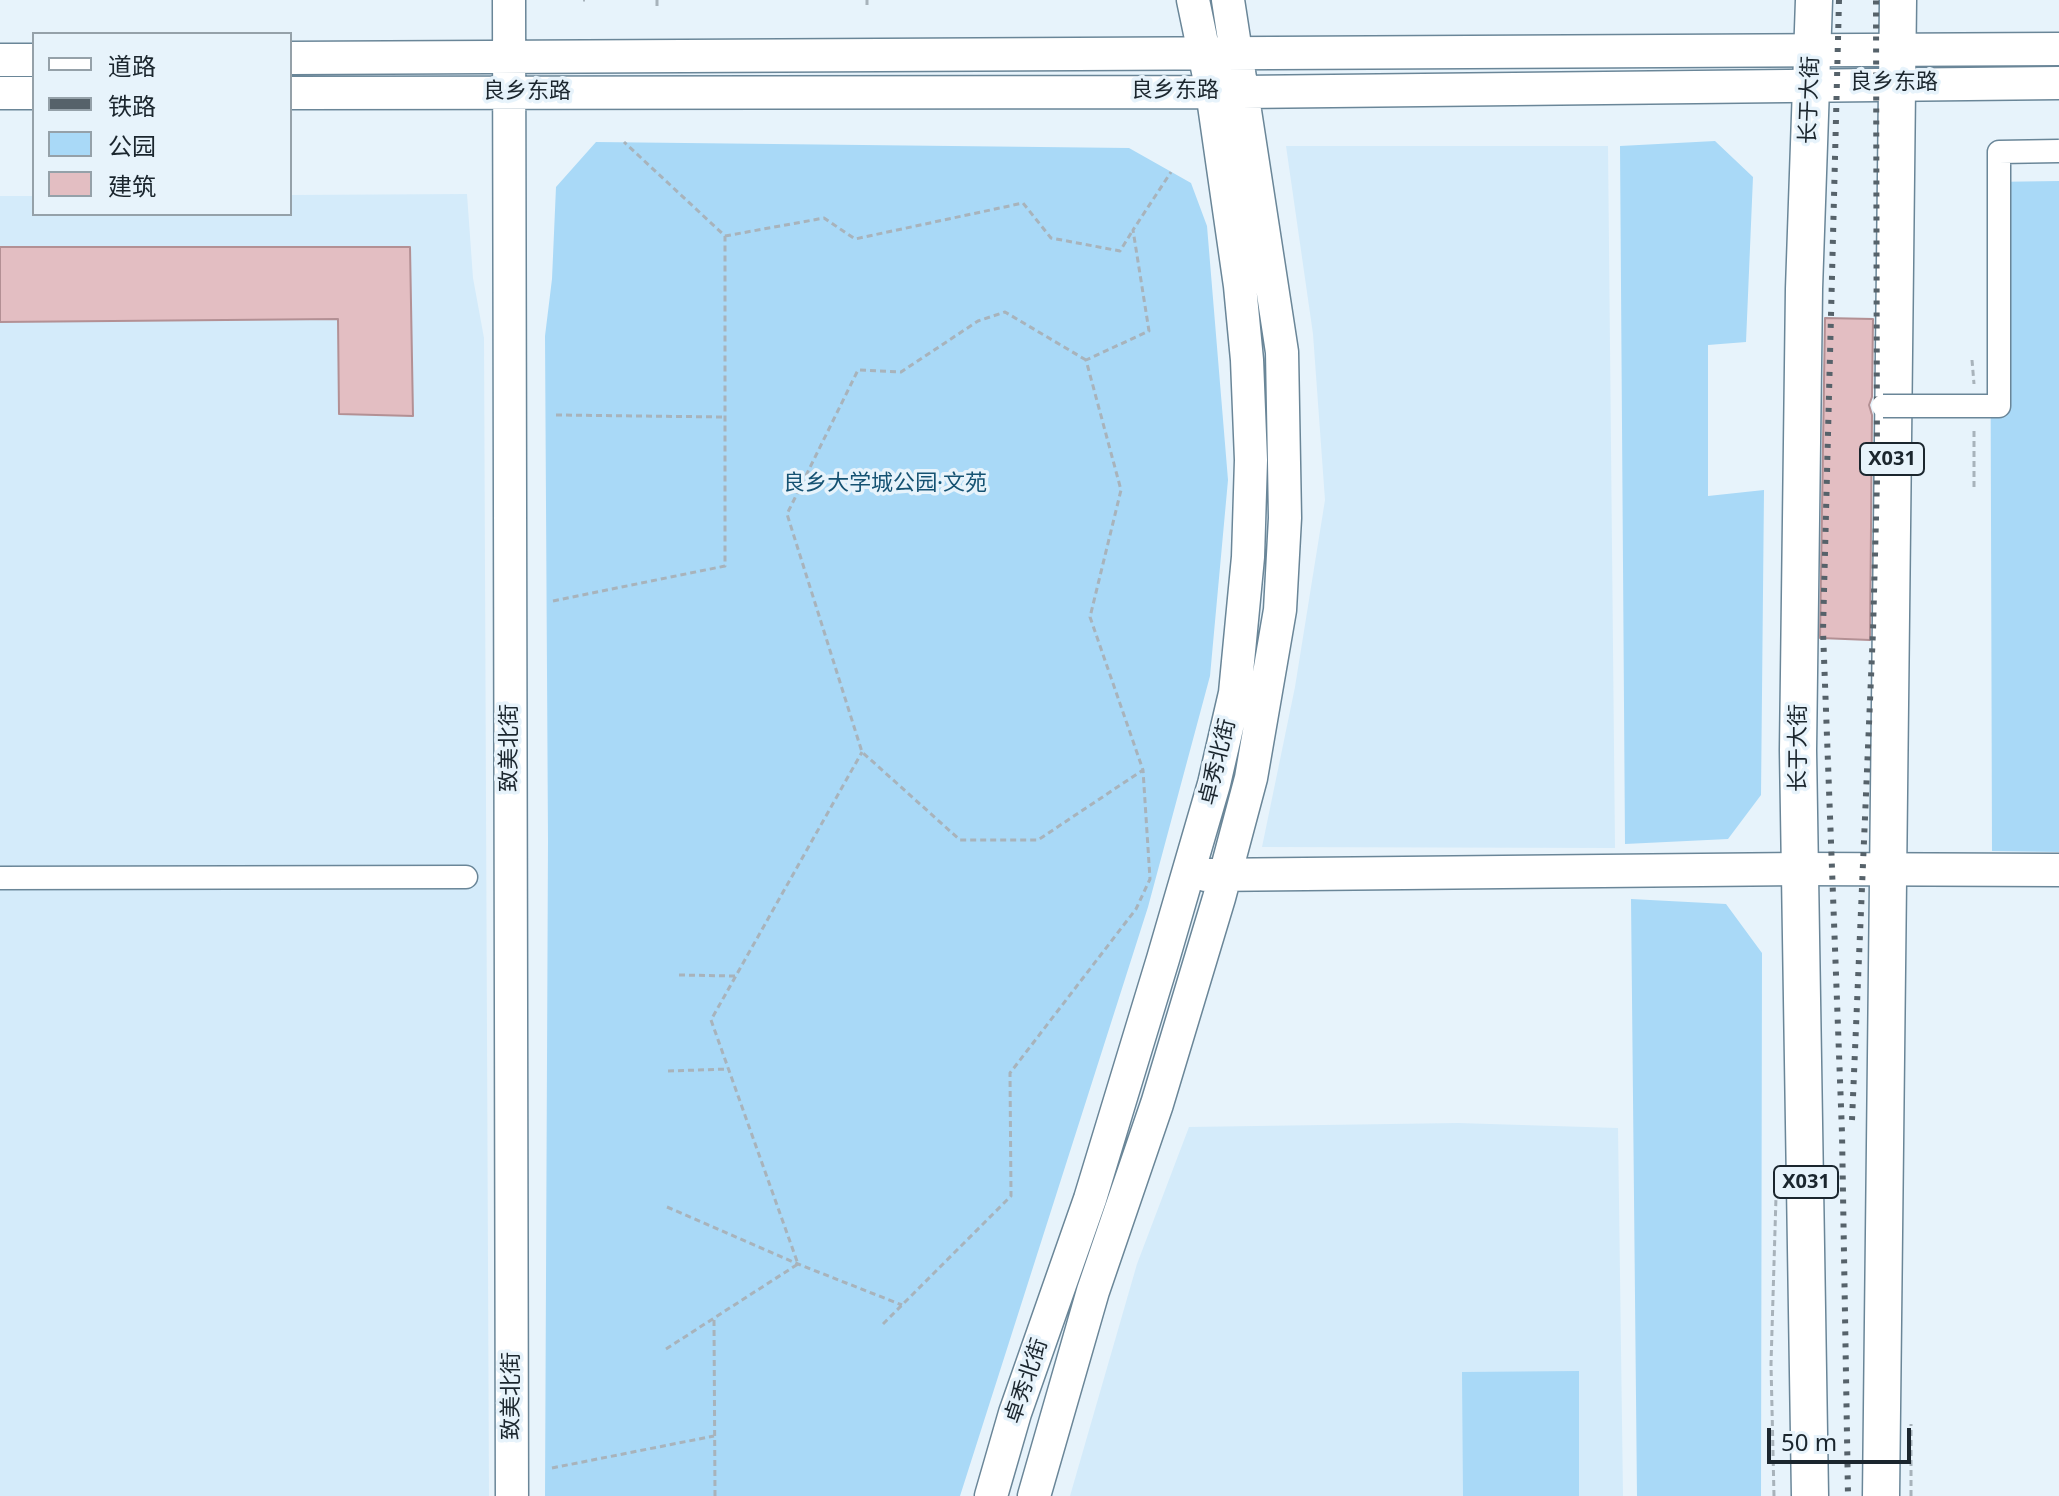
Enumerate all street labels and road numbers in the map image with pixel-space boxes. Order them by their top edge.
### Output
street label: 长于大街 [1795,56,1825,144]
street label: 良乡东路 [1850,70,1938,96]
street label: 良乡东路 [1131,78,1219,104]
street label: 良乡东路 [483,79,571,105]
road number: X031 [1860,443,1924,475]
street label: 致美北街 [497,704,523,792]
street label: 长于大街 [1786,704,1812,792]
street label: 卓秀北街 [1195,716,1241,808]
road number: X031 [1774,1166,1838,1198]
street label: 卓秀北街 [1000,1335,1054,1427]
street label: 致美北街 [499,1352,525,1440]

